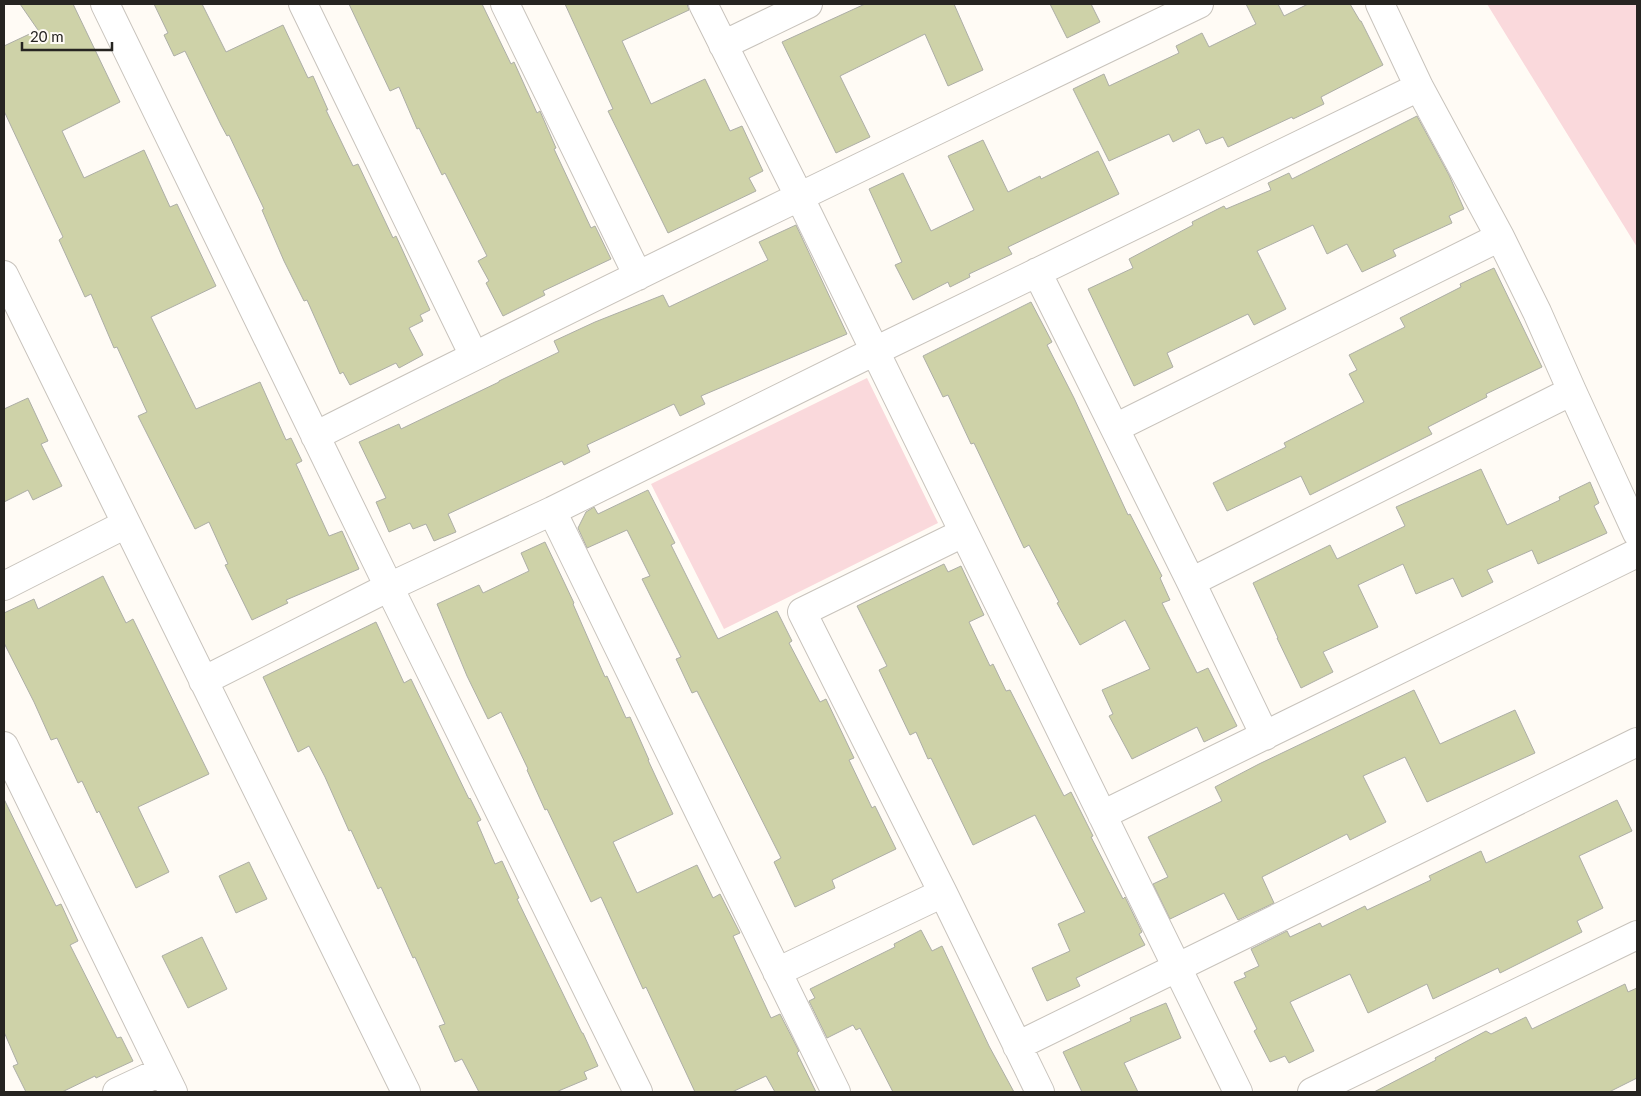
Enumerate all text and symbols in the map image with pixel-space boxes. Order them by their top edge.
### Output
scale bar [22,20,112,52]
text: 20 m [30,27,64,45]

